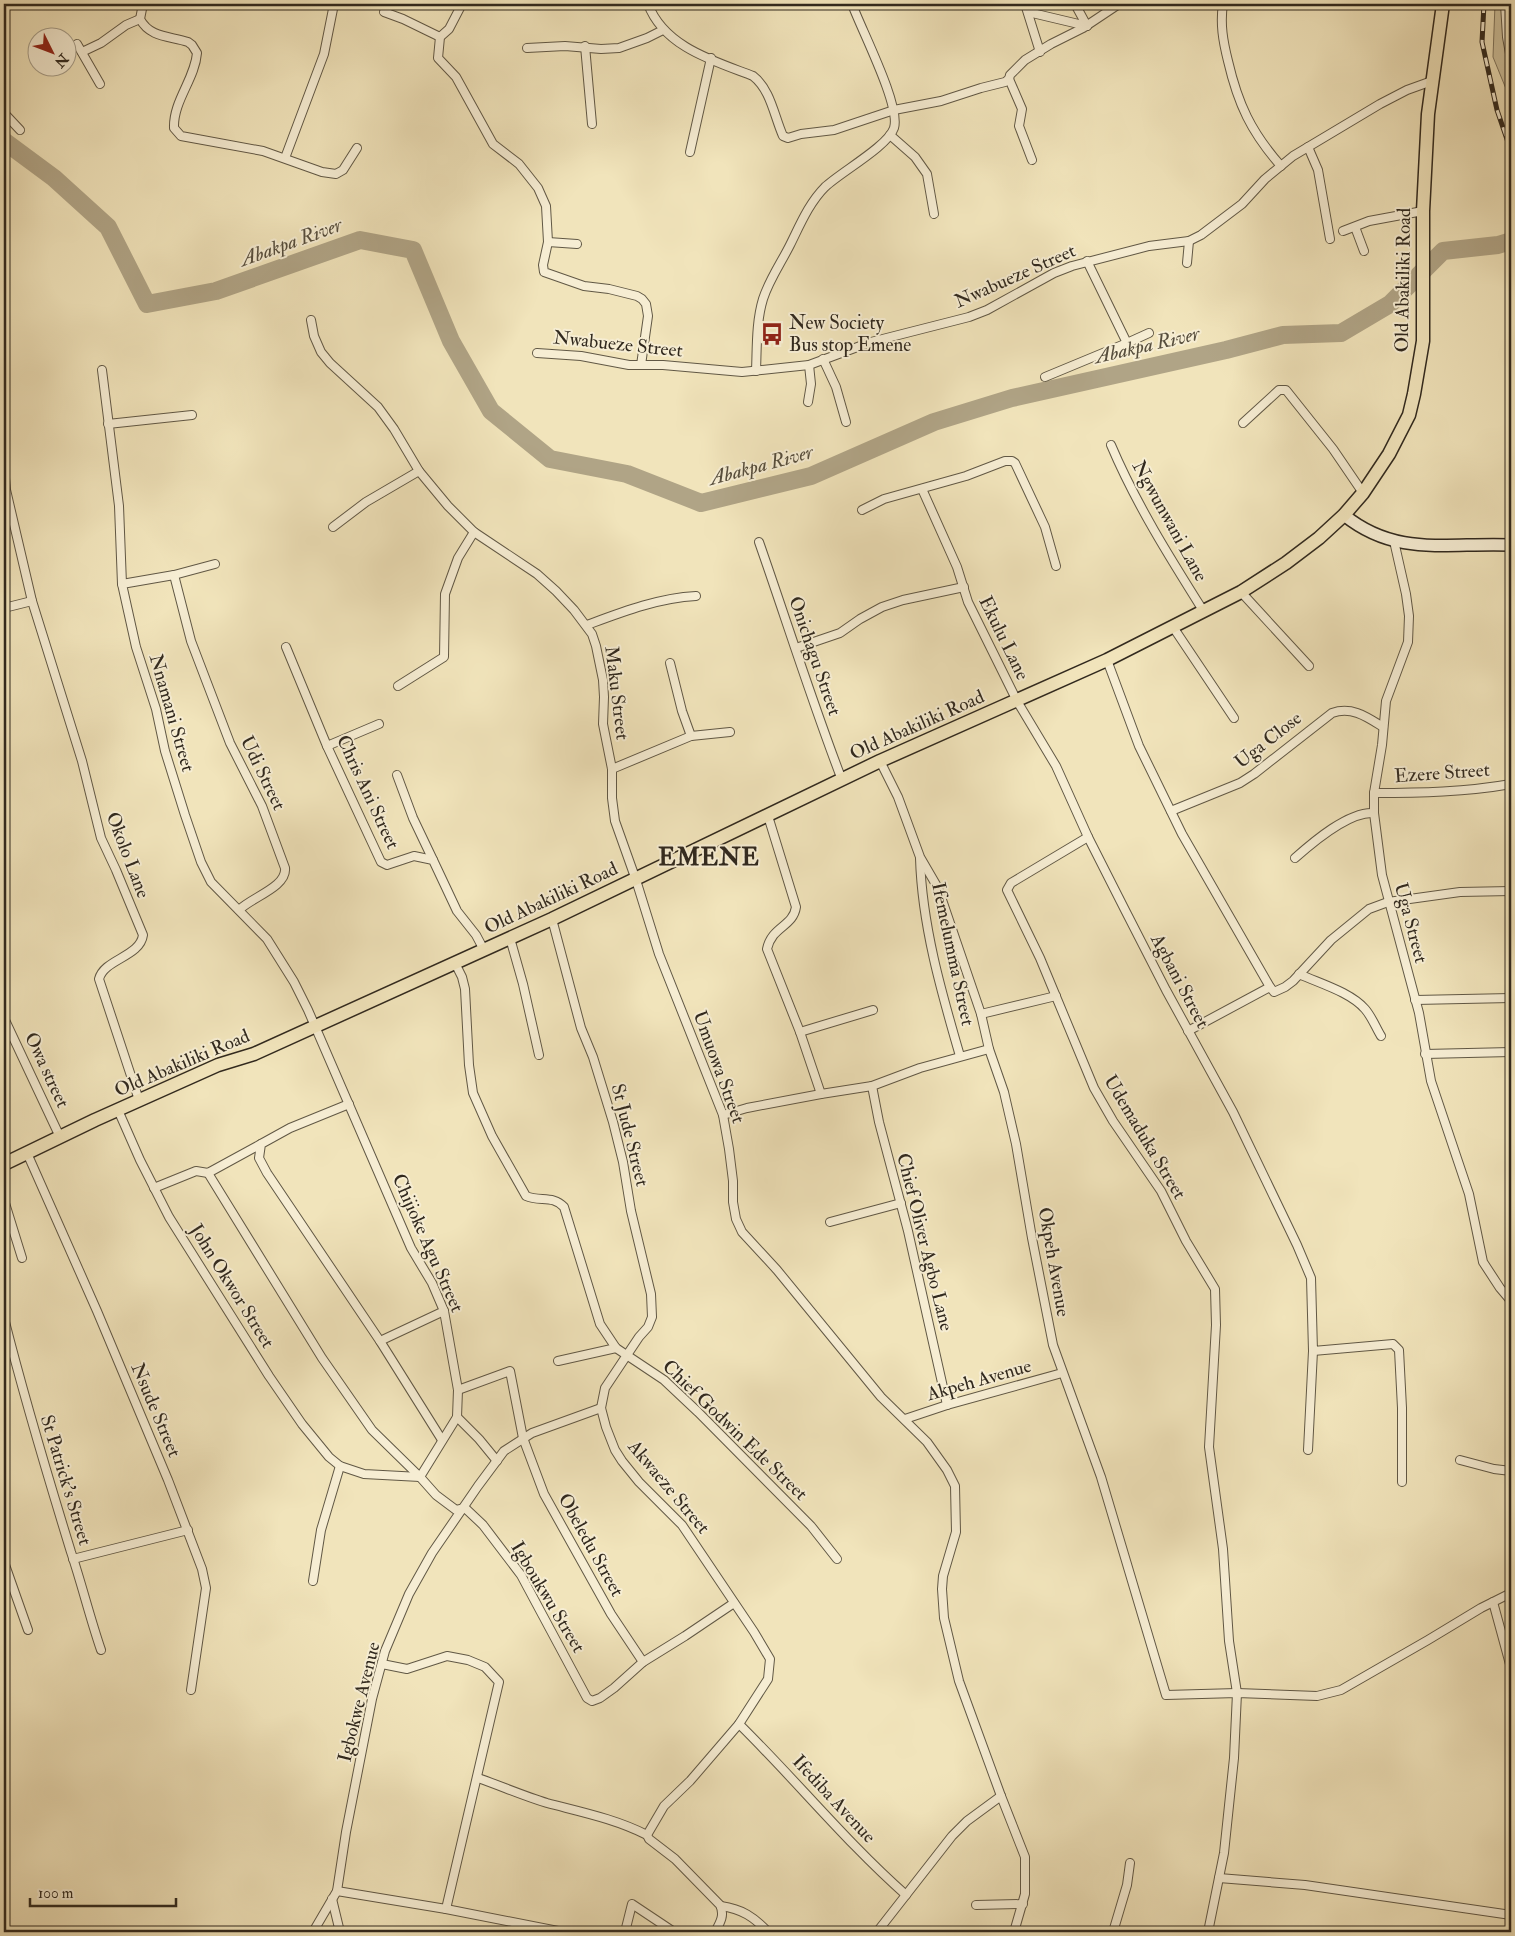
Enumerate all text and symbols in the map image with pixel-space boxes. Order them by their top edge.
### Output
north arrow [28,28,78,78]
text: N [50,49,72,71]
street label: Old Abakiliki Road [1390,207,1416,353]
water label: Abakpa River [235,211,347,273]
street label: Nwabueze Street [951,239,1079,313]
place label: New Society Bus stop Emene [789,311,911,358]
water label: Abakpa River [1090,320,1203,370]
bus stop icon: New Society Bus stop Emene [759,321,785,347]
street label: Nwabueze Street [552,325,684,363]
water label: Abakpa River [704,439,817,491]
street label: Ngwunwani Lane [1127,456,1213,586]
street label: Ekulu Lane [973,592,1035,684]
street label: Onichagu Street [783,593,847,719]
street label: Maku Street [599,645,635,741]
street label: Nnamani Street [144,651,200,775]
street label: Old Abakiliki Road [846,684,989,765]
street label: Uga Close [1230,706,1306,774]
street label: Chris Ani Street [331,731,405,853]
street label: Udi Street [235,732,291,814]
street label: Ezere Street [1393,758,1491,788]
street label: Okolo Lane [101,808,155,902]
district label: EMENE [658,842,760,873]
street label: Old Abakiliki Road [480,856,622,939]
street label: Ifemelumma Street [926,880,980,1028]
street label: Uga Street [1389,880,1433,966]
street label: Agbani Street [1145,929,1215,1032]
street label: Umuowa Street [688,1007,750,1127]
street label: Old Abakiliki Road [111,1023,254,1102]
street label: Owa street [19,1028,75,1112]
street label: Udemaduka Street [1098,1070,1192,1204]
street label: St Jude Street [606,1081,654,1189]
street label: Chief Oliver Agbo Lane [891,1151,959,1333]
street label: Chijioke Agu Street [387,1170,469,1316]
street label: Okpeh Avenue [1032,1205,1075,1319]
street label: John Okwor Street [184,1219,280,1353]
street label: Chief Godwin Ede Street [657,1354,813,1506]
street label: Akpeh Avenue [923,1354,1034,1408]
street label: Nsude Street [125,1359,187,1461]
street label: St Patrick's Street [35,1412,97,1548]
street label: Akwaeze Street [622,1434,715,1539]
street label: Obeledu Street [553,1489,629,1601]
street label: Igboukwu Street [505,1537,591,1657]
street label: Igbokwe Avenue [332,1639,386,1765]
street label: Ifediba Avenue [787,1750,881,1848]
scale bar [30,1876,176,1908]
text: 100 m [38,1884,74,1903]

